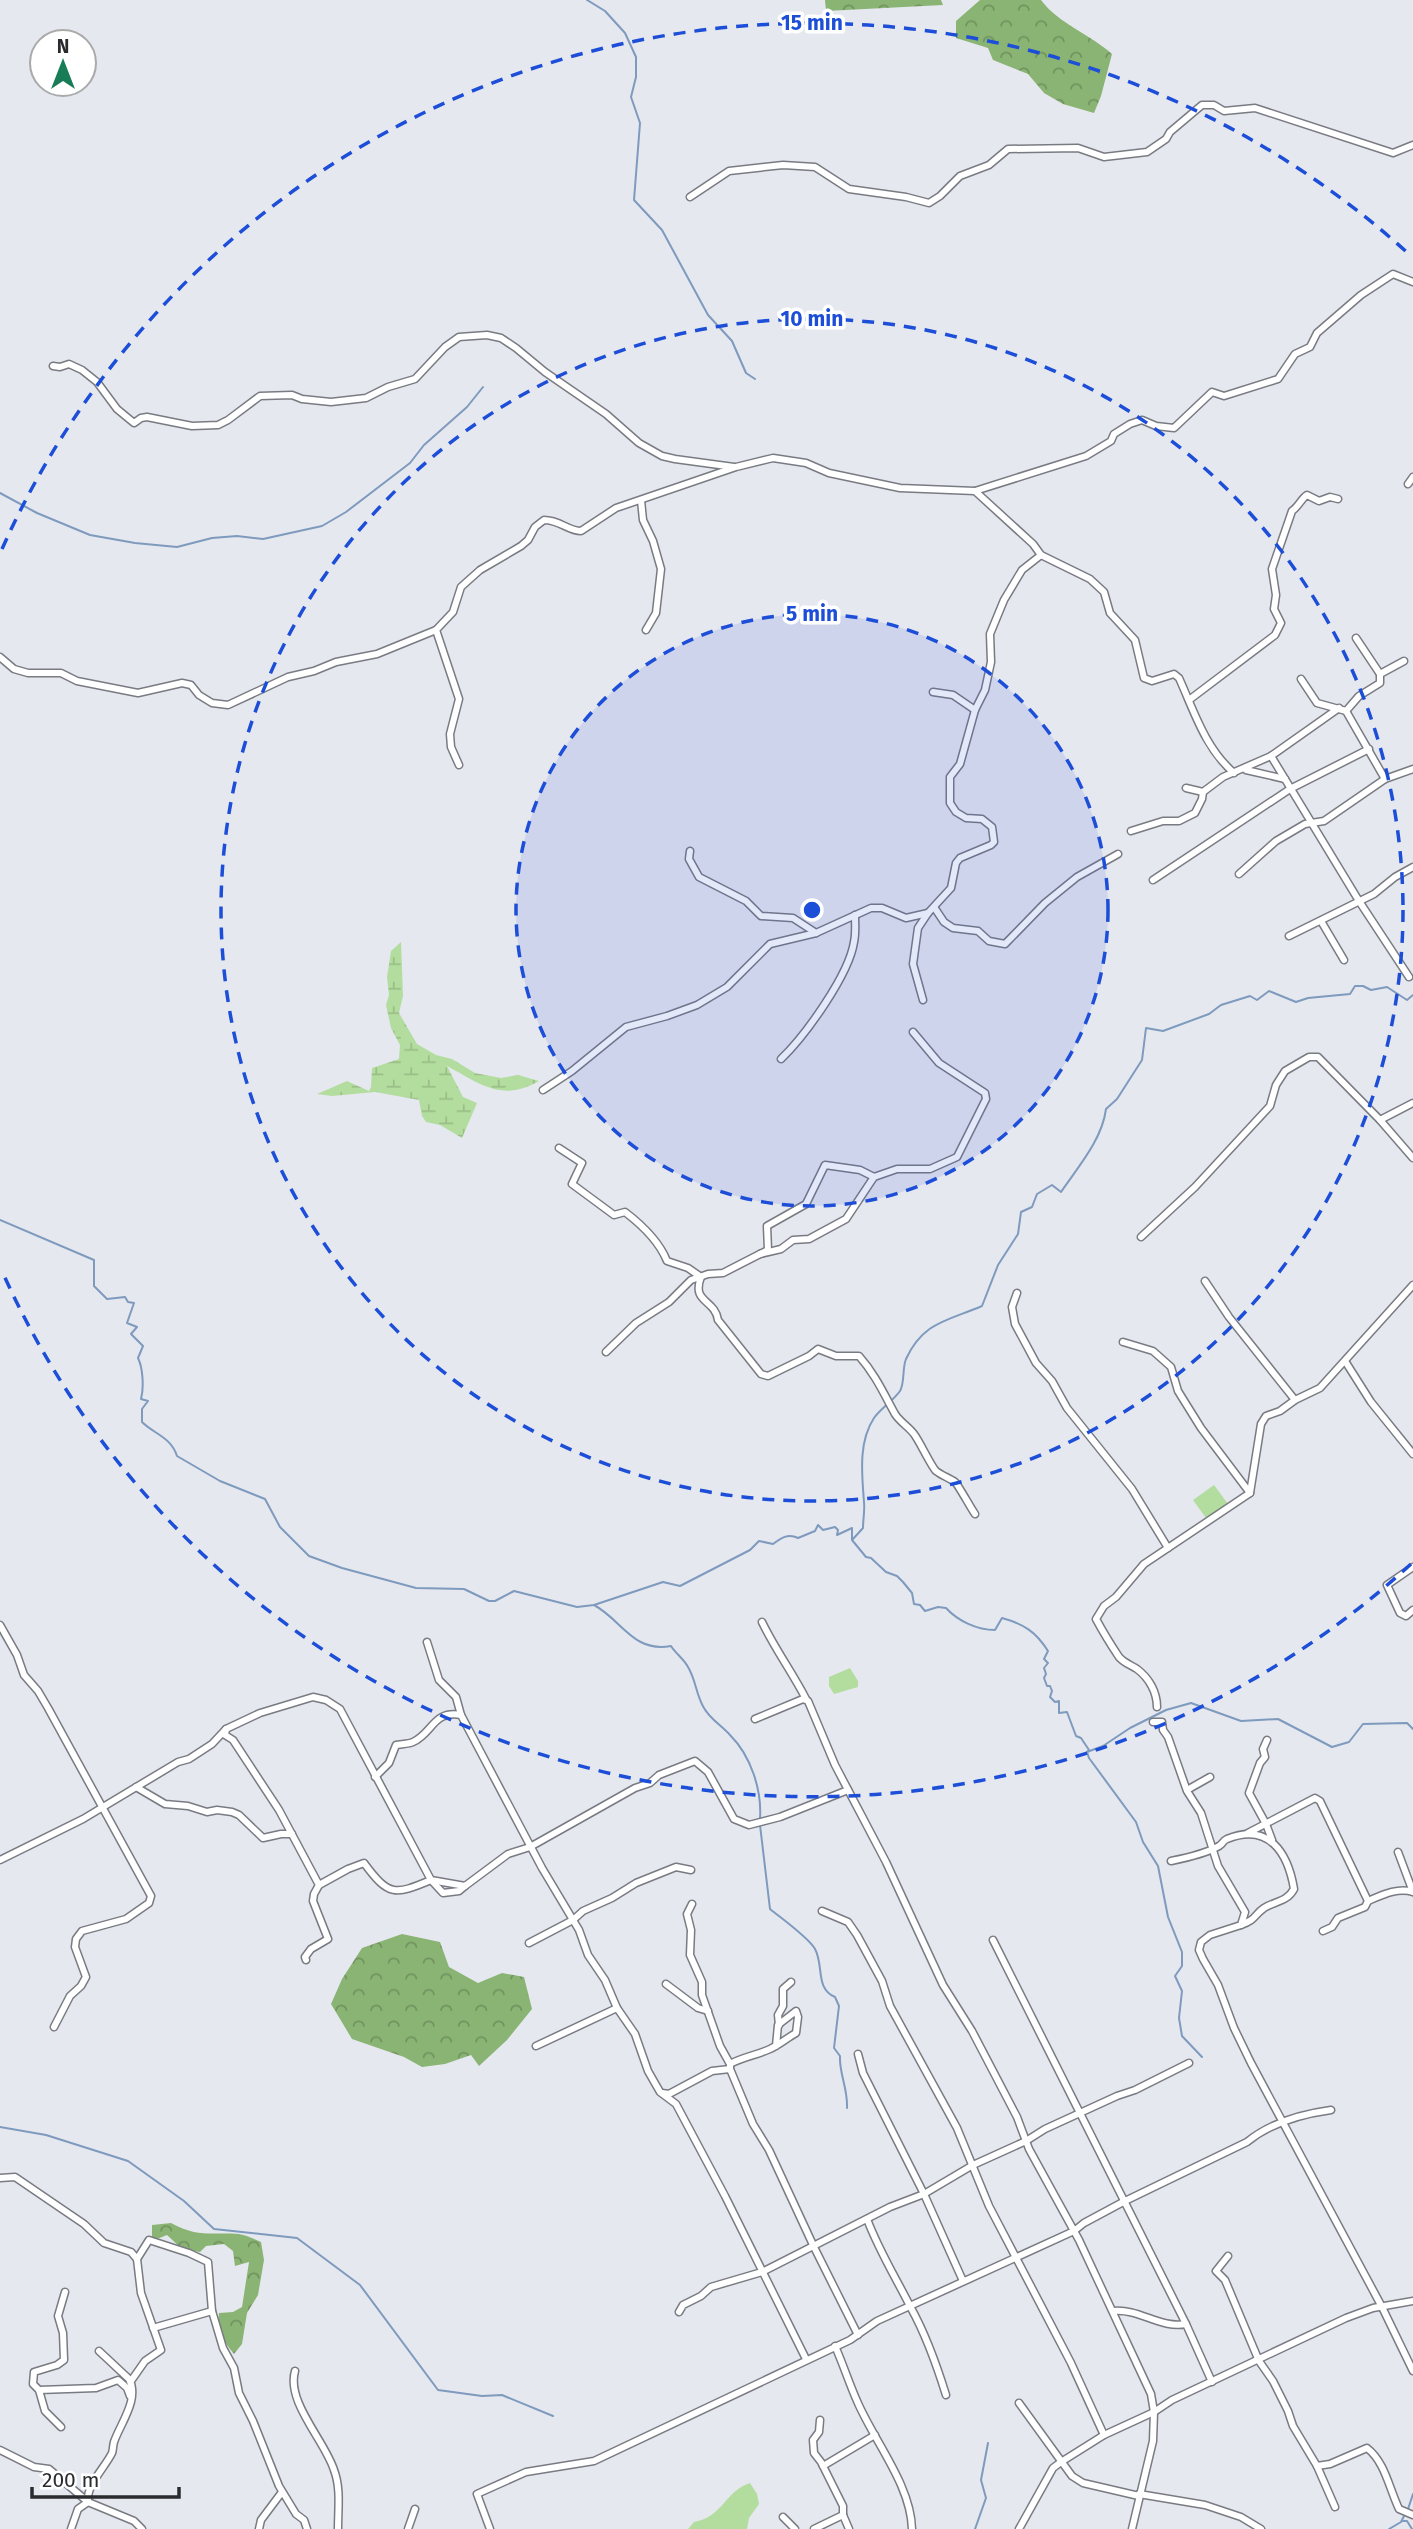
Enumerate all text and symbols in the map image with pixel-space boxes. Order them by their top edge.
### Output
text: 15 min [781,10,843,36]
north arrow [28,28,98,98]
text: N [57,35,69,58]
text: 10 min [781,306,843,332]
text: 5 min [786,601,838,627]
centre of rings [800,898,824,922]
scale bar [32,2456,178,2500]
text: 200 m [42,2467,99,2493]

